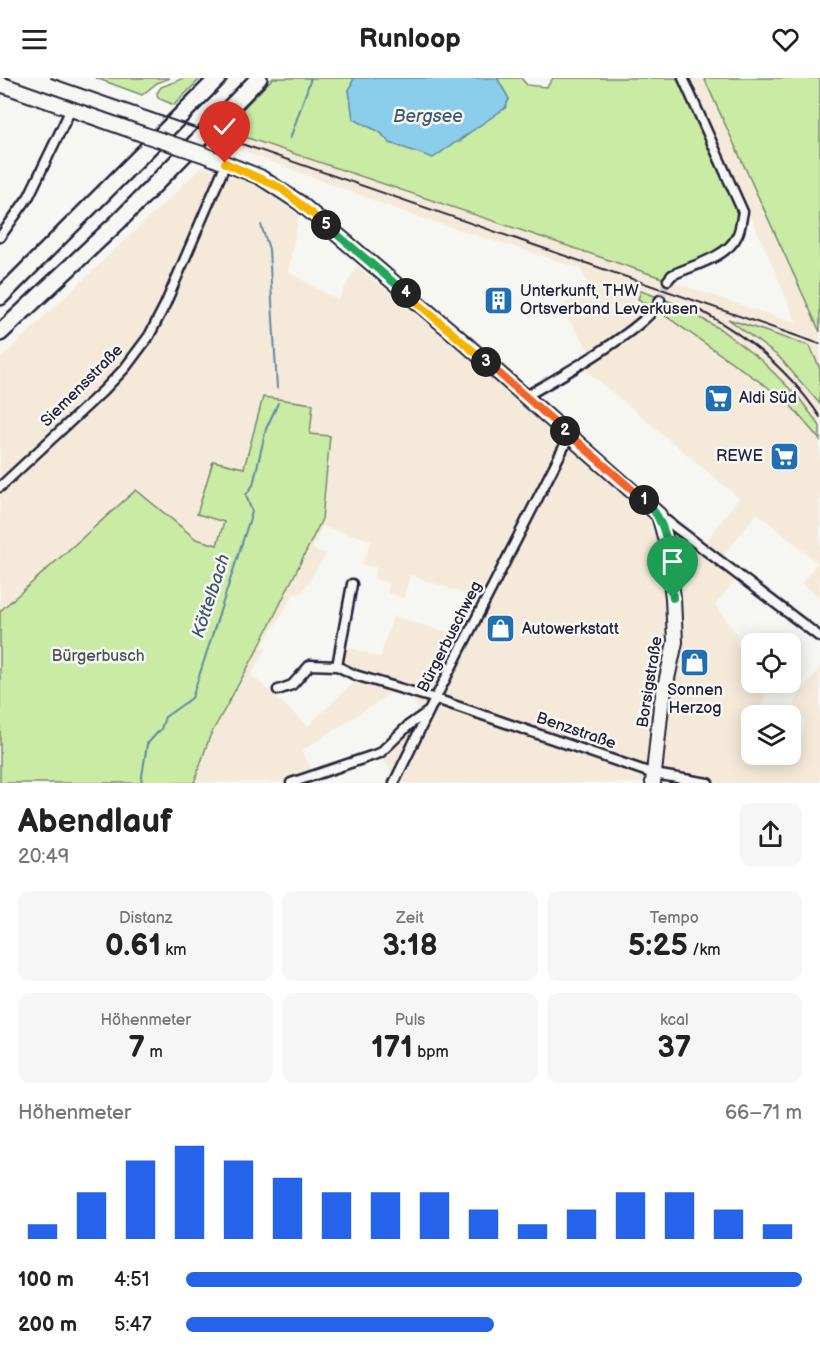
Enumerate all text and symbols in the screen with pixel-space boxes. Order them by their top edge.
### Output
icon: menu [18,23,51,56]
text: Runloop [359,23,461,55]
icon: heart [769,23,802,56]
pin [199,101,250,163]
water label: Bergsee [393,106,463,127]
icon: check [208,110,241,143]
pin: 5 [311,210,341,240]
text: 5 [321,215,331,234]
pin: 4 [391,278,421,308]
place label: Unterkunft, THW Ortsverband Leverkusen [520,282,698,319]
text: 4 [401,283,411,302]
building icon: Unterkunft, THW Ortsverband Leverkusen [483,284,515,316]
street label: Siemensstraße [37,341,127,431]
pin: 3 [471,347,501,377]
text: 3 [481,352,491,371]
supermarket icon: Aldi Süd [702,382,734,414]
place label: Aldi Süd [739,389,797,408]
pin: 2 [550,416,580,446]
text: 2 [560,421,570,440]
supermarket icon: REWE [768,440,800,472]
place label: REWE [716,447,763,466]
pin: 1 [629,485,659,515]
text: 1 [641,490,647,509]
pin [647,536,698,598]
icon: arrive [656,545,689,578]
water label: Köttelbach [188,551,234,640]
street label: Bürgerbuschweg [414,578,486,696]
shop icon: Autowerkstatt [485,613,517,645]
place label: Autowerkstatt [522,620,619,639]
map controls [741,633,801,765]
button: locate [741,633,801,693]
street label: Borsigstraße [633,634,667,729]
shop icon: Sonnen Herzog [679,646,711,678]
park label: Bürgerbusch [52,647,145,666]
place label: Sonnen Herzog [667,681,723,718]
button: layers [741,705,801,765]
street label: Benzstraße [534,709,619,754]
text: Abendlauf [18,802,172,842]
button: share [739,803,802,866]
text: 20:49 [18,845,69,869]
text: Distanz [119,909,172,928]
text: Zeit [396,909,424,928]
text: Tempo [650,909,699,928]
text: 0.61 [105,928,161,964]
text: 3:18 [382,928,438,964]
text: 5:25 [628,928,688,964]
text: km [161,941,186,960]
text: /km [688,941,721,960]
text: Höhenmeter [100,1011,191,1030]
text: Puls [395,1011,425,1030]
text: kcal [660,1011,689,1030]
text: 7 [129,1030,145,1066]
text: 171 [371,1030,413,1066]
text: 37 [657,1030,691,1066]
text: m [145,1043,163,1062]
text: bpm [413,1043,449,1062]
text: Höhenmeter [18,1101,131,1125]
text: 66–71 m [725,1101,802,1125]
text: 100 m [18,1268,74,1292]
text: 4:51 [114,1268,149,1292]
text: 200 m [18,1313,77,1337]
text: 5:47 [114,1313,152,1337]

